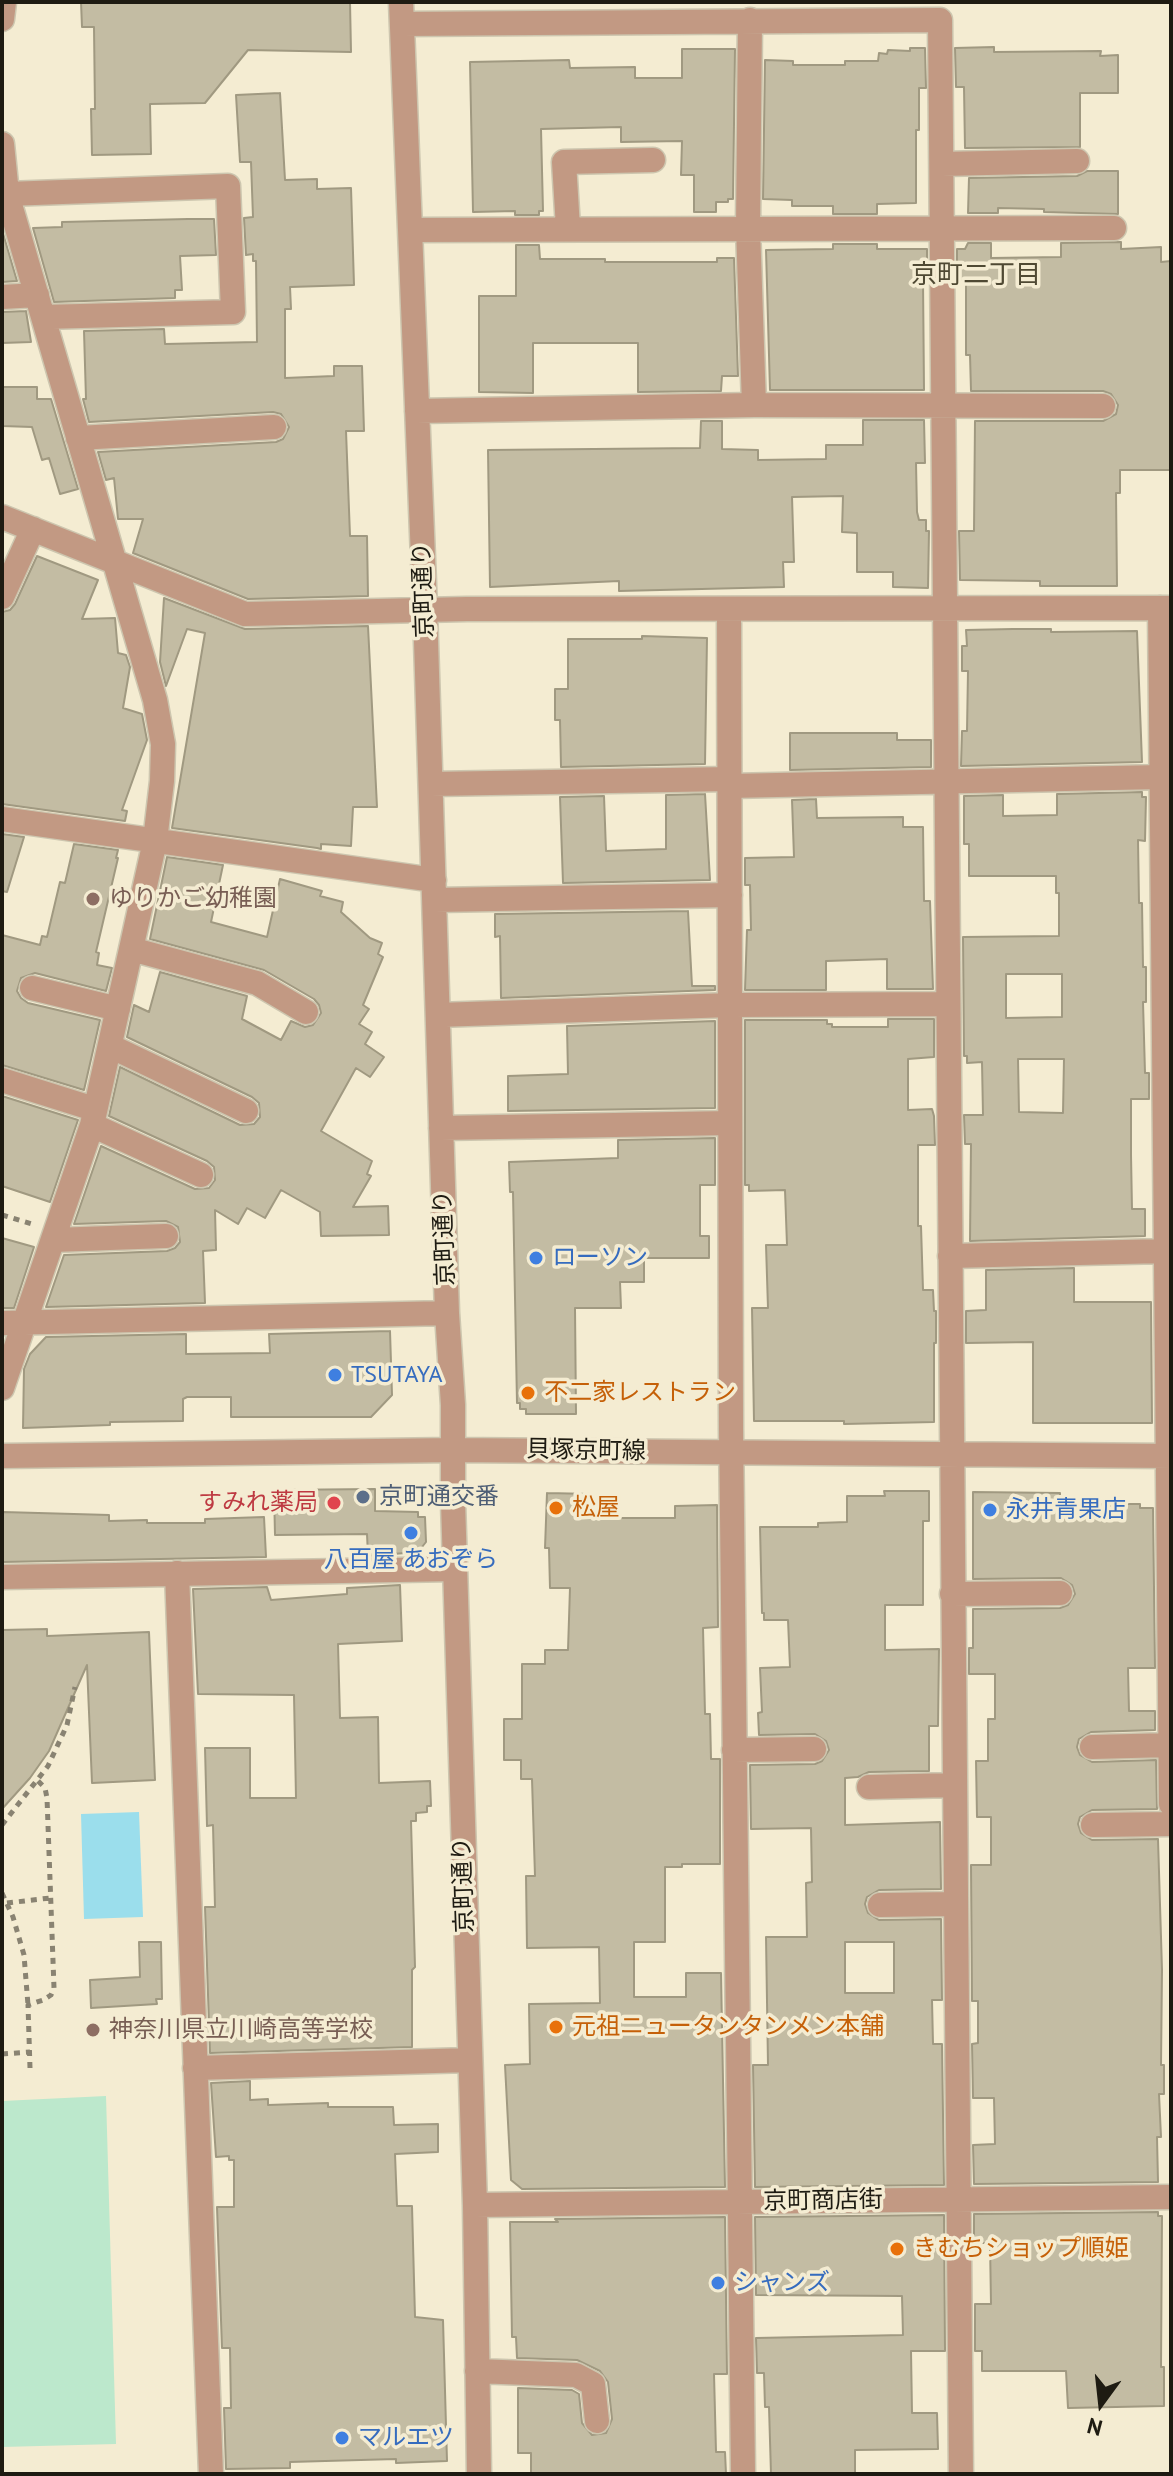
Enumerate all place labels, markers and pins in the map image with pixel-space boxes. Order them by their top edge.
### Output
place label: ゆりかご幼稚園 [109,885,277,913]
marker: ゆりかご幼稚園 [84,890,102,908]
place label: ローソン [552,1244,648,1272]
marker: ローソン [527,1249,545,1267]
place label: TSUTAYA [351,1361,443,1389]
marker: TSUTAYA [326,1366,344,1384]
place label: 不二家レストラン [544,1379,736,1407]
marker: 不二家レストラン [519,1384,537,1402]
place label: 京町通交番 [379,1483,499,1511]
marker: 京町通交番 [354,1488,372,1506]
place label: すみれ薬局 [198,1489,318,1517]
marker: すみれ薬局 [325,1494,343,1512]
place label: 松屋 [572,1494,620,1522]
place label: 永井青果店 [1006,1496,1126,1524]
marker: 松屋 [547,1499,565,1517]
marker: 永井青果店 [981,1501,999,1519]
marker: 八百屋 あおぞら [402,1524,420,1542]
place label: 八百屋 あおぞら [324,1546,498,1574]
place label: 元祖ニュータンタンメン本舗 [572,2013,884,2041]
place label: 神奈川県立川崎高等学校 [109,2016,373,2044]
marker: 元祖ニュータンタンメン本舗 [547,2018,565,2036]
marker: 神奈川県立川崎高等学校 [84,2021,102,2039]
place label: きむちショップ順姫 [913,2235,1129,2263]
marker: きむちショップ順姫 [888,2240,906,2258]
place label: シャンズ [734,2269,830,2297]
marker: シャンズ [709,2274,727,2292]
place label: マルエツ [358,2424,454,2452]
marker: マルエツ [333,2429,351,2447]

